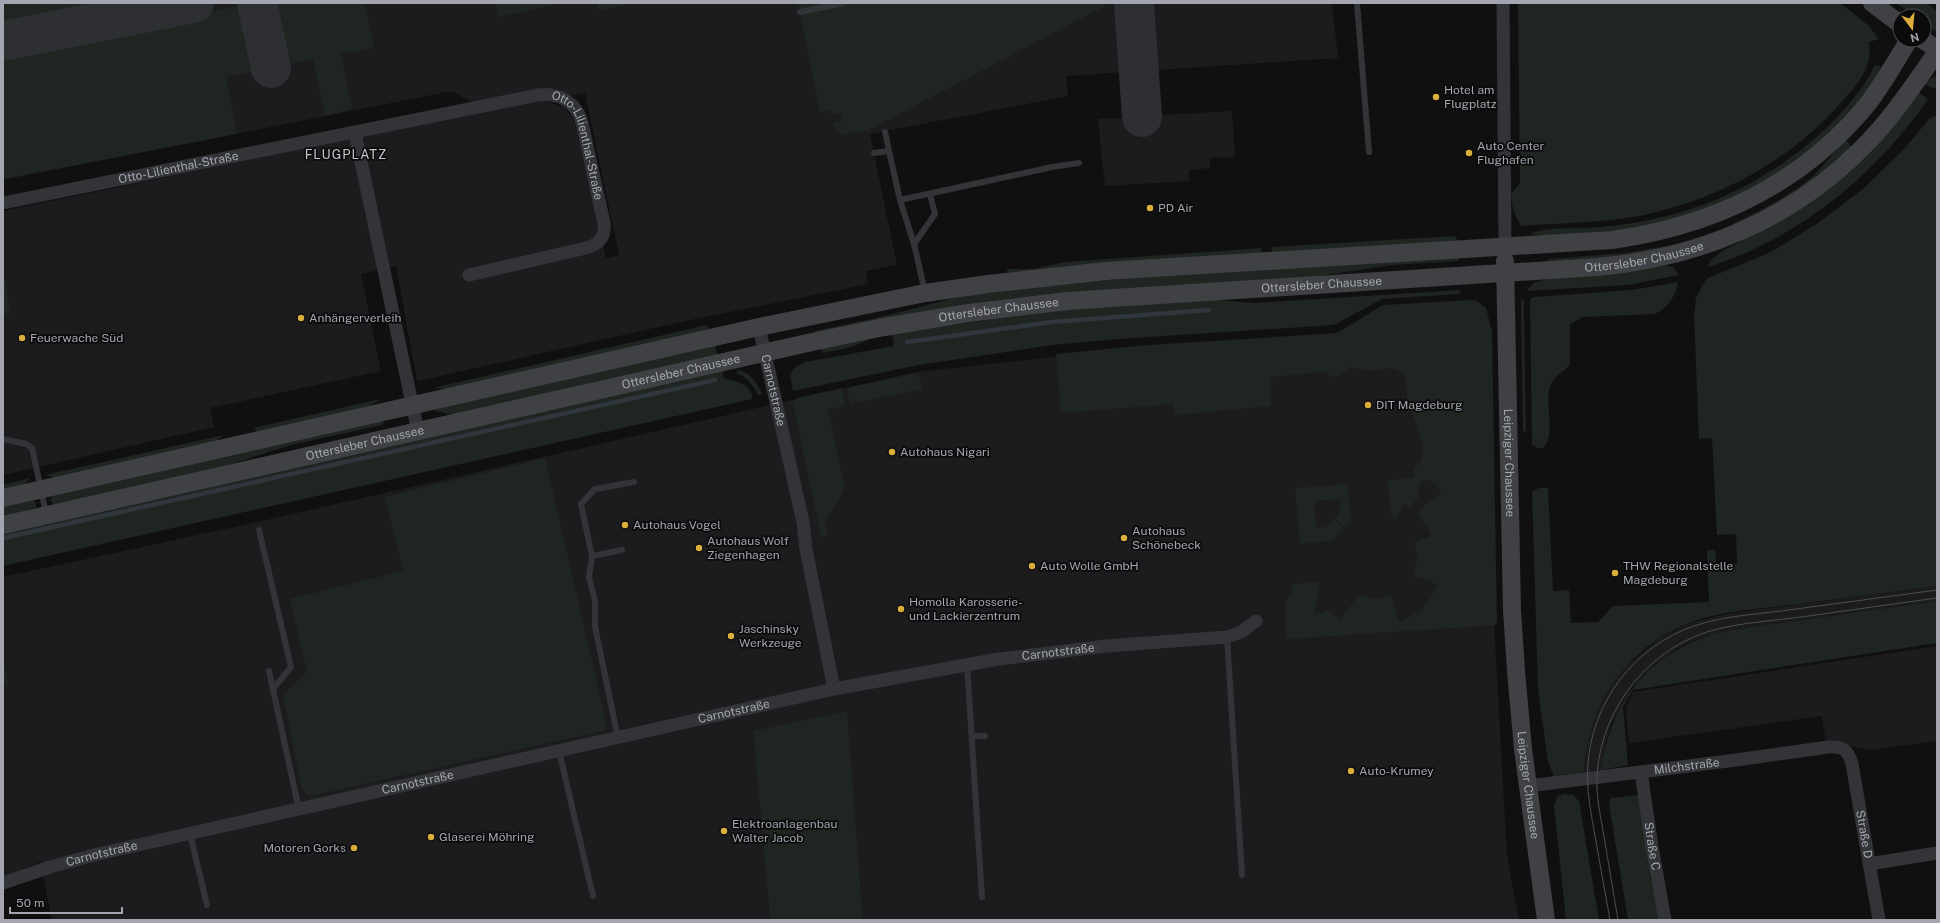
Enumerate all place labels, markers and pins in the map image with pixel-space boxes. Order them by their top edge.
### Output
place label: Hotel am Flugplatz [1444,83,1497,111]
marker: Hotel am Flugplatz [1431,92,1441,102]
place label: Auto Center Flughafen [1477,139,1545,167]
marker: Auto Center Flughafen [1464,148,1474,158]
place label: PD Air [1158,201,1193,215]
marker: PD Air [1145,203,1155,213]
place label: Anhängerverleih [309,311,401,325]
marker: Anhängerverleih [296,313,306,323]
place label: Feuerwache Süd [30,331,123,345]
marker: Feuerwache Süd [17,333,27,343]
place label: DIT Magdeburg [1376,398,1462,412]
marker: DIT Magdeburg [1363,400,1373,410]
place label: Autohaus Nigari [900,445,990,459]
marker: Autohaus Nigari [887,447,897,457]
place label: Autohaus Vogel [633,518,721,532]
marker: Autohaus Vogel [620,520,630,530]
place label: Autohaus Schönebeck [1132,524,1201,552]
marker: Autohaus Schönebeck [1119,533,1129,543]
place label: Autohaus Wolf Ziegenhagen [707,534,789,562]
marker: Autohaus Wolf Ziegenhagen [694,543,704,553]
place label: Auto Wolle GmbH [1040,559,1139,573]
place label: THW Regionalstelle Magdeburg [1623,559,1734,587]
marker: Auto Wolle GmbH [1027,561,1037,571]
marker: THW Regionalstelle Magdeburg [1610,568,1620,578]
place label: Homolla Karosserie- und Lackierzentrum [909,595,1023,623]
marker: Homolla Karosserie- und Lackierzentrum [896,604,906,614]
place label: Jaschinsky Werkzeuge [739,622,802,650]
marker: Jaschinsky Werkzeuge [726,631,736,641]
place label: Auto-Krumey [1359,764,1434,778]
marker: Auto-Krumey [1346,766,1356,776]
place label: Elektroanlagenbau Walter Jacob [732,817,837,845]
marker: Elektroanlagenbau Walter Jacob [719,826,729,836]
place label: Glaserei Möhring [439,830,534,844]
marker: Glaserei Möhring [426,832,436,842]
place label: Motoren Gorks [263,841,346,855]
marker: Motoren Gorks [349,843,359,853]

